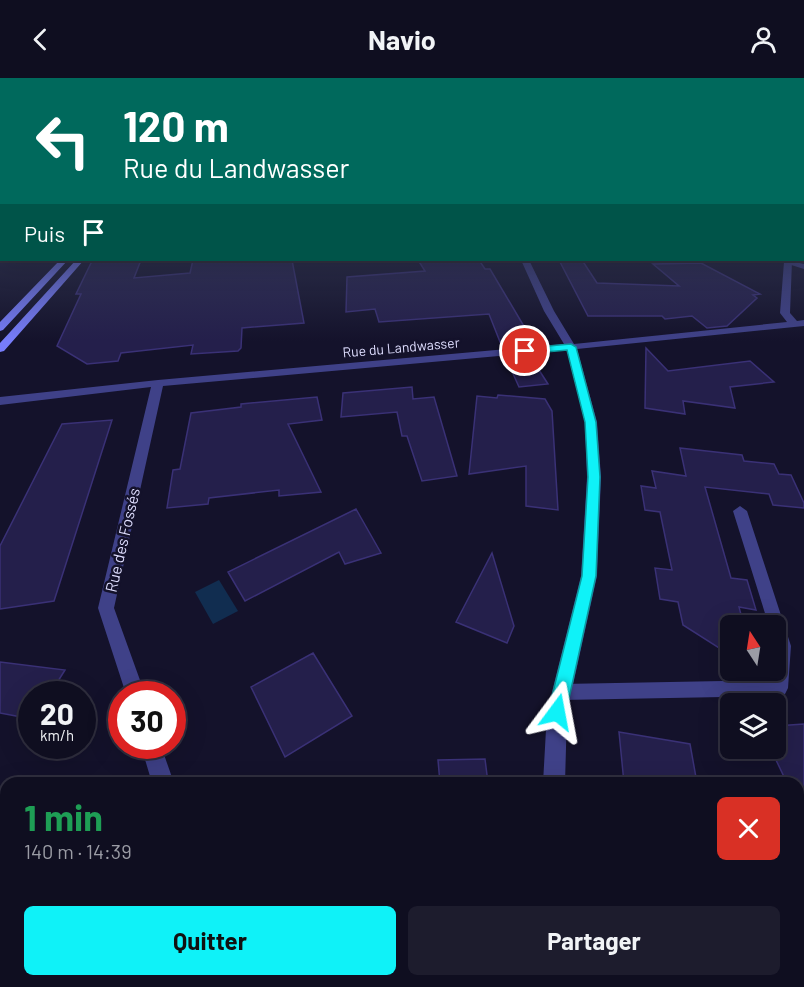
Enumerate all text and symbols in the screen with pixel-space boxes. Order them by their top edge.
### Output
icon: back [24,23,57,56]
text: Navio [368,23,436,55]
icon: person [747,23,780,56]
text: 120 m [123,100,229,150]
icon: left [24,102,102,180]
text: Rue du Landwasser [123,151,349,183]
icon: arrive [77,216,110,249]
text: Puis [24,220,65,246]
pin [499,325,550,376]
street label: Rue du Landwasser [342,333,460,361]
icon: arrive [508,334,541,367]
street label: Rue des Fossés [101,486,143,594]
north arrow [720,615,786,681]
map controls [720,615,786,759]
position arrow [525,680,589,744]
speed limit sign: 30 [108,681,186,759]
button: layers [720,693,786,759]
text: 20 [40,695,74,731]
text: km/h [40,726,74,744]
text: 1 min [24,795,103,838]
button: close [717,797,780,860]
text: 140 m · 14:39 [24,839,132,863]
button: Quitter [24,906,396,975]
button: Partager [408,906,780,975]

